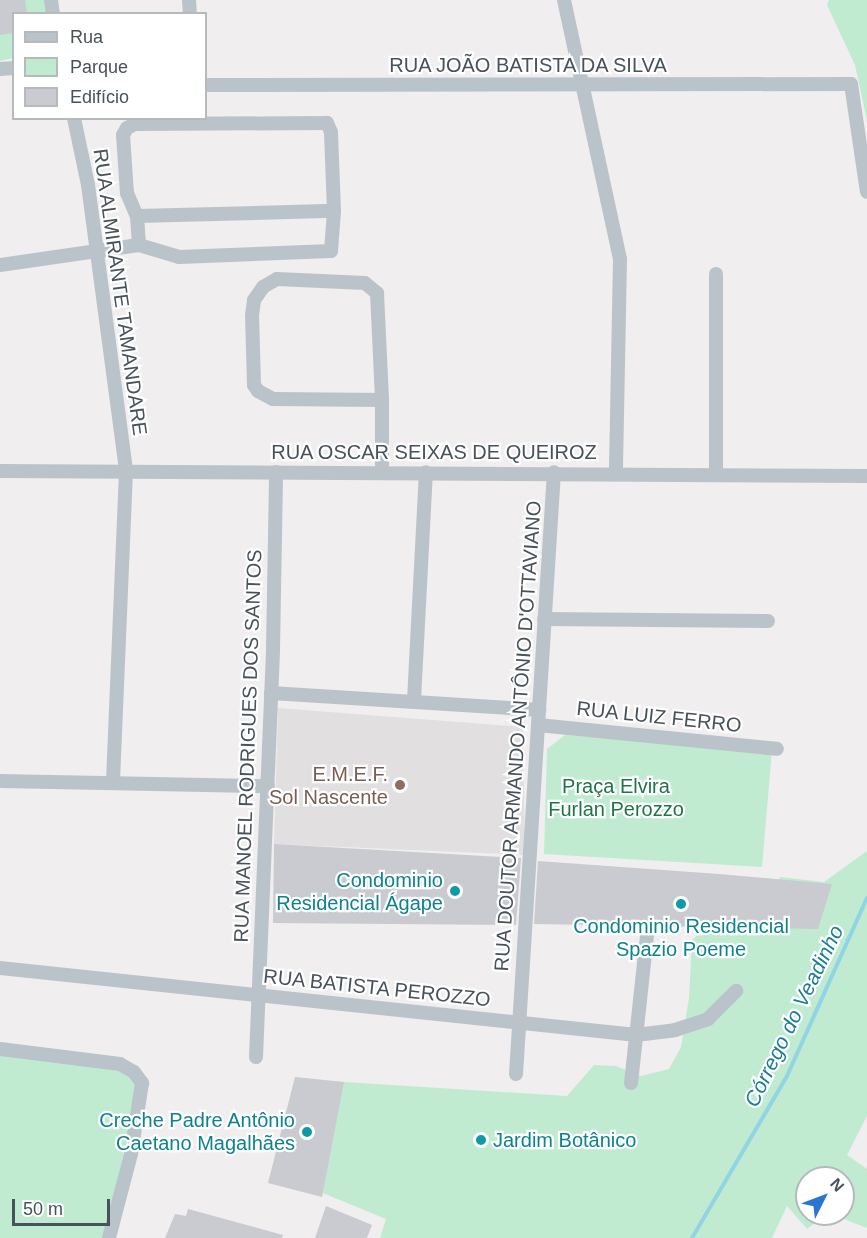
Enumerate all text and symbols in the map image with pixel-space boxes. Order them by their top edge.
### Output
legend [12,12,207,120]
text: Rua [70,27,103,47]
street label: RUA JOÃO BATISTA DA SILVA [388,53,668,77]
text: Parque [70,57,128,77]
text: Edifício [70,87,129,107]
street label: RUA ALMIRANTE TAMANDARE [88,146,152,438]
street label: RUA OSCAR SEIXAS DE QUEIROZ [271,440,597,464]
street label: RUA DOUTOR ARMANDO ANTÔNIO D'OTTAVIANO [489,498,547,974]
street label: RUA MANOEL RODRIGUES DOS SANTOS [229,548,267,944]
street label: RUA LUIZ FERRO [575,696,743,738]
place label: E.M.E.F. Sol Nascente [269,762,388,809]
park label: Praça Elvira Furlan Perozzo [548,775,684,822]
marker: E.M.E.F. Sol Nascente [393,778,407,792]
place label: Condominio Residencial Ágape [276,868,443,915]
marker: Condominio Residencial Ágape [448,884,462,898]
marker: Condominio Residencial Spazio Poeme [674,897,688,911]
place label: Condominio Residencial Spazio Poeme [573,914,789,961]
water label: Córrego do Veadinho [739,921,849,1111]
street label: RUA BATISTA PEROZZO [261,964,493,1012]
place label: Creche Padre Antônio Caetano Magalhães [98,1108,295,1155]
marker: Creche Padre Antônio Caetano Magalhães [300,1125,314,1139]
place label: Jardim Botânico [493,1128,636,1152]
marker: Jardim Botânico [474,1133,488,1147]
north arrow [795,1166,855,1226]
text: N [827,1175,847,1195]
scale bar [15,1187,112,1225]
text: 50 m [23,1199,63,1219]

